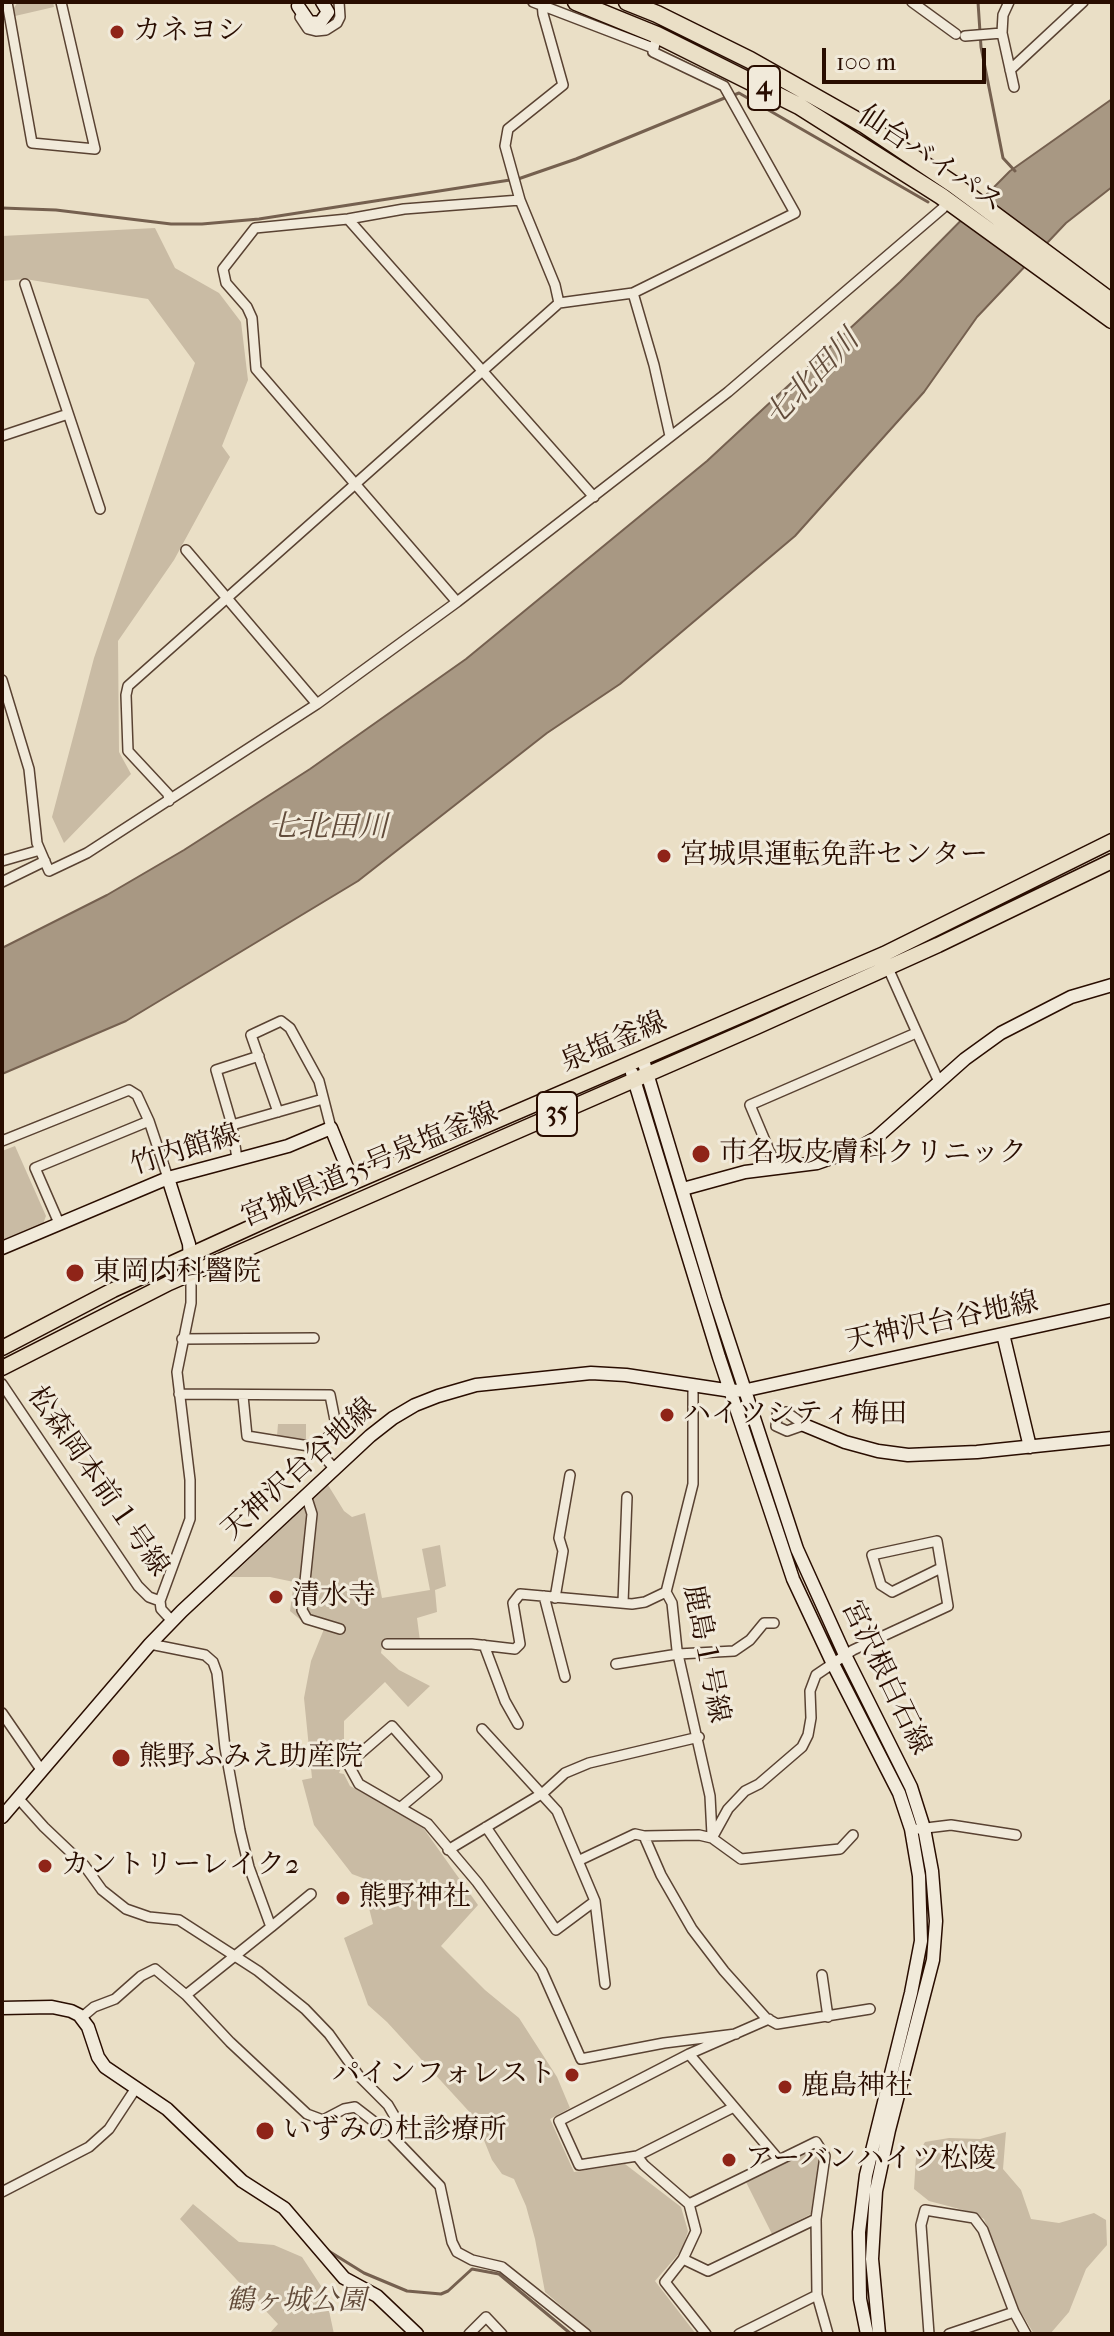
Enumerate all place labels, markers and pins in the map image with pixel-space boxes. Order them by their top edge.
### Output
place label: カネヨシ [133,15,245,49]
marker: カネヨシ [108,23,126,41]
place label: 宮城県運転免許センター [680,839,988,873]
marker: 宮城県運転免許センター [655,847,673,865]
place label: 市名坂皮膚科クリニック [719,1137,1027,1171]
marker: 市名坂皮膚科クリニック [690,1143,712,1165]
place label: 東岡内科醫院 [93,1256,261,1290]
marker: 東岡内科醫院 [64,1262,86,1284]
place label: ハイツシティ梅田 [683,1398,907,1432]
marker: ハイツシティ梅田 [658,1406,676,1424]
place label: 清水寺 [292,1580,376,1614]
marker: 清水寺 [267,1588,285,1606]
place label: 熊野ふみえ助産院 [139,1741,363,1775]
marker: 熊野ふみえ助産院 [110,1747,132,1769]
place label: カントリーレイク2 [61,1849,299,1883]
marker: カントリーレイク2 [36,1857,54,1875]
place label: 熊野神社 [359,1881,471,1915]
marker: 熊野神社 [334,1889,352,1907]
place label: パインフォレスト [332,2058,556,2092]
marker: パインフォレスト [563,2066,581,2084]
place label: 鹿島神社 [801,2070,913,2104]
marker: 鹿島神社 [776,2078,794,2096]
place label: いずみの杜診療所 [283,2114,507,2148]
marker: いずみの杜診療所 [254,2120,276,2142]
place label: アーバンハイツ松陵 [745,2143,996,2177]
marker: アーバンハイツ松陵 [720,2151,738,2169]

